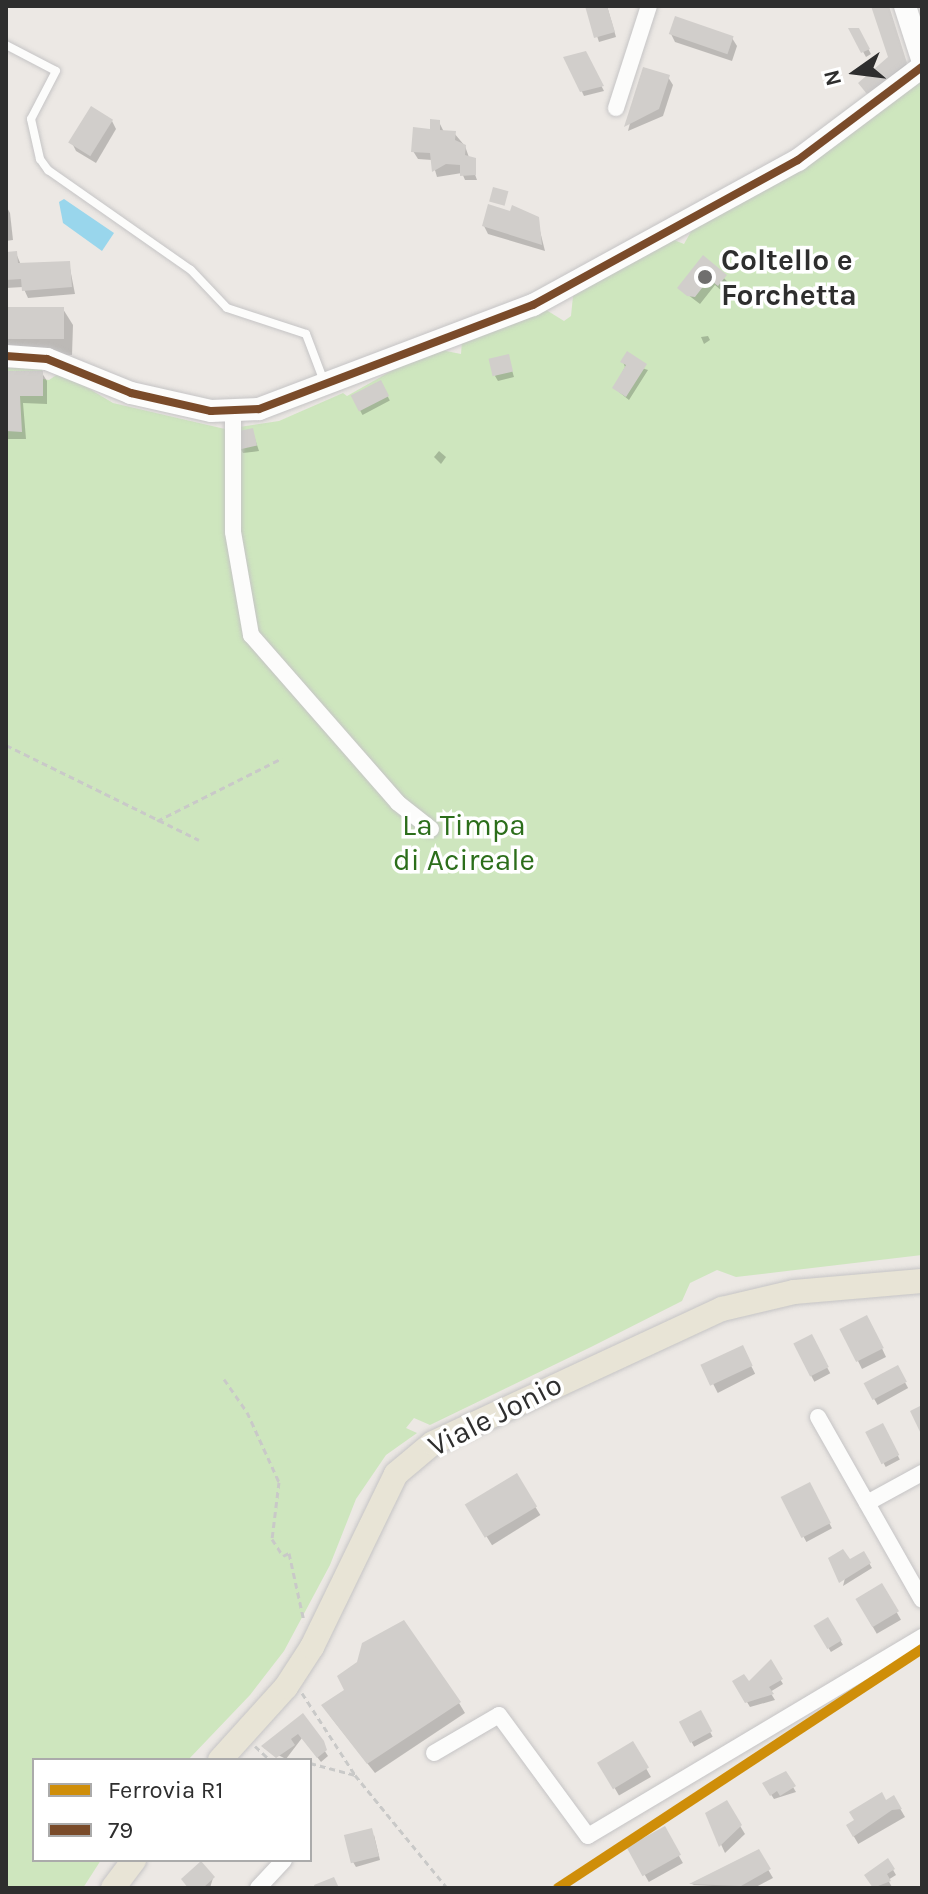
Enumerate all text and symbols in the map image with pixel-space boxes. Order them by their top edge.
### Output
north arrow [816,32,896,112]
text: N [818,67,847,89]
place label: Coltello e Forchetta [721,242,857,312]
marker: Coltello e Forchetta [696,268,714,286]
park label: La Timpa di Acireale [393,807,535,878]
street label: Viale Jonio [422,1366,568,1464]
legend [32,1758,312,1862]
text: Ferrovia R1 [108,1776,223,1804]
text: 79 [108,1816,133,1844]

